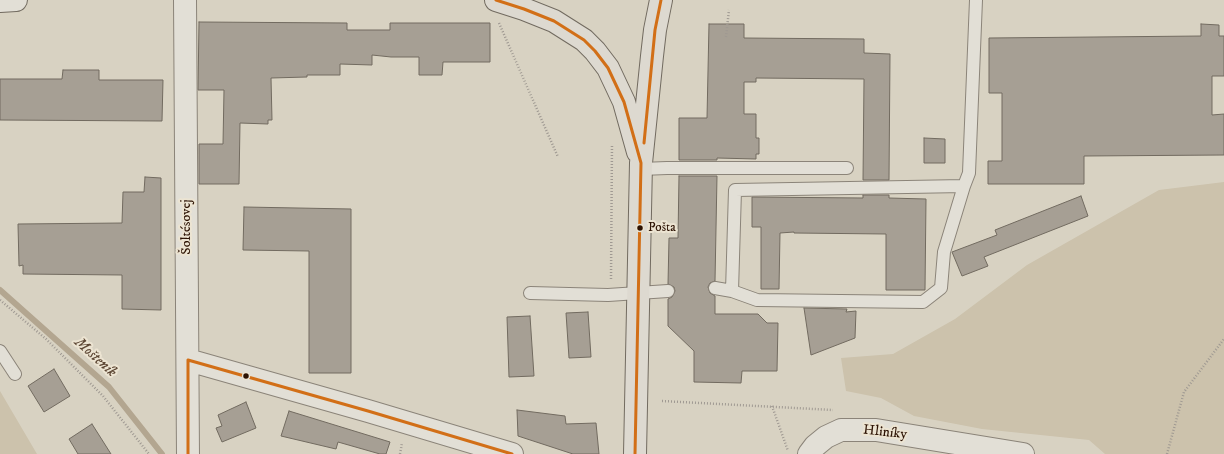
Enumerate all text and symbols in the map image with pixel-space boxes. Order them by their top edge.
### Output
street label: Šoltésovej [179,199,195,255]
place label: Pošta [648,220,676,236]
marker: Pošta [635,223,645,233]
water label: Mošteník [70,334,120,382]
unlabelled marker [241,371,251,381]
street label: Hliníky [862,422,908,444]

